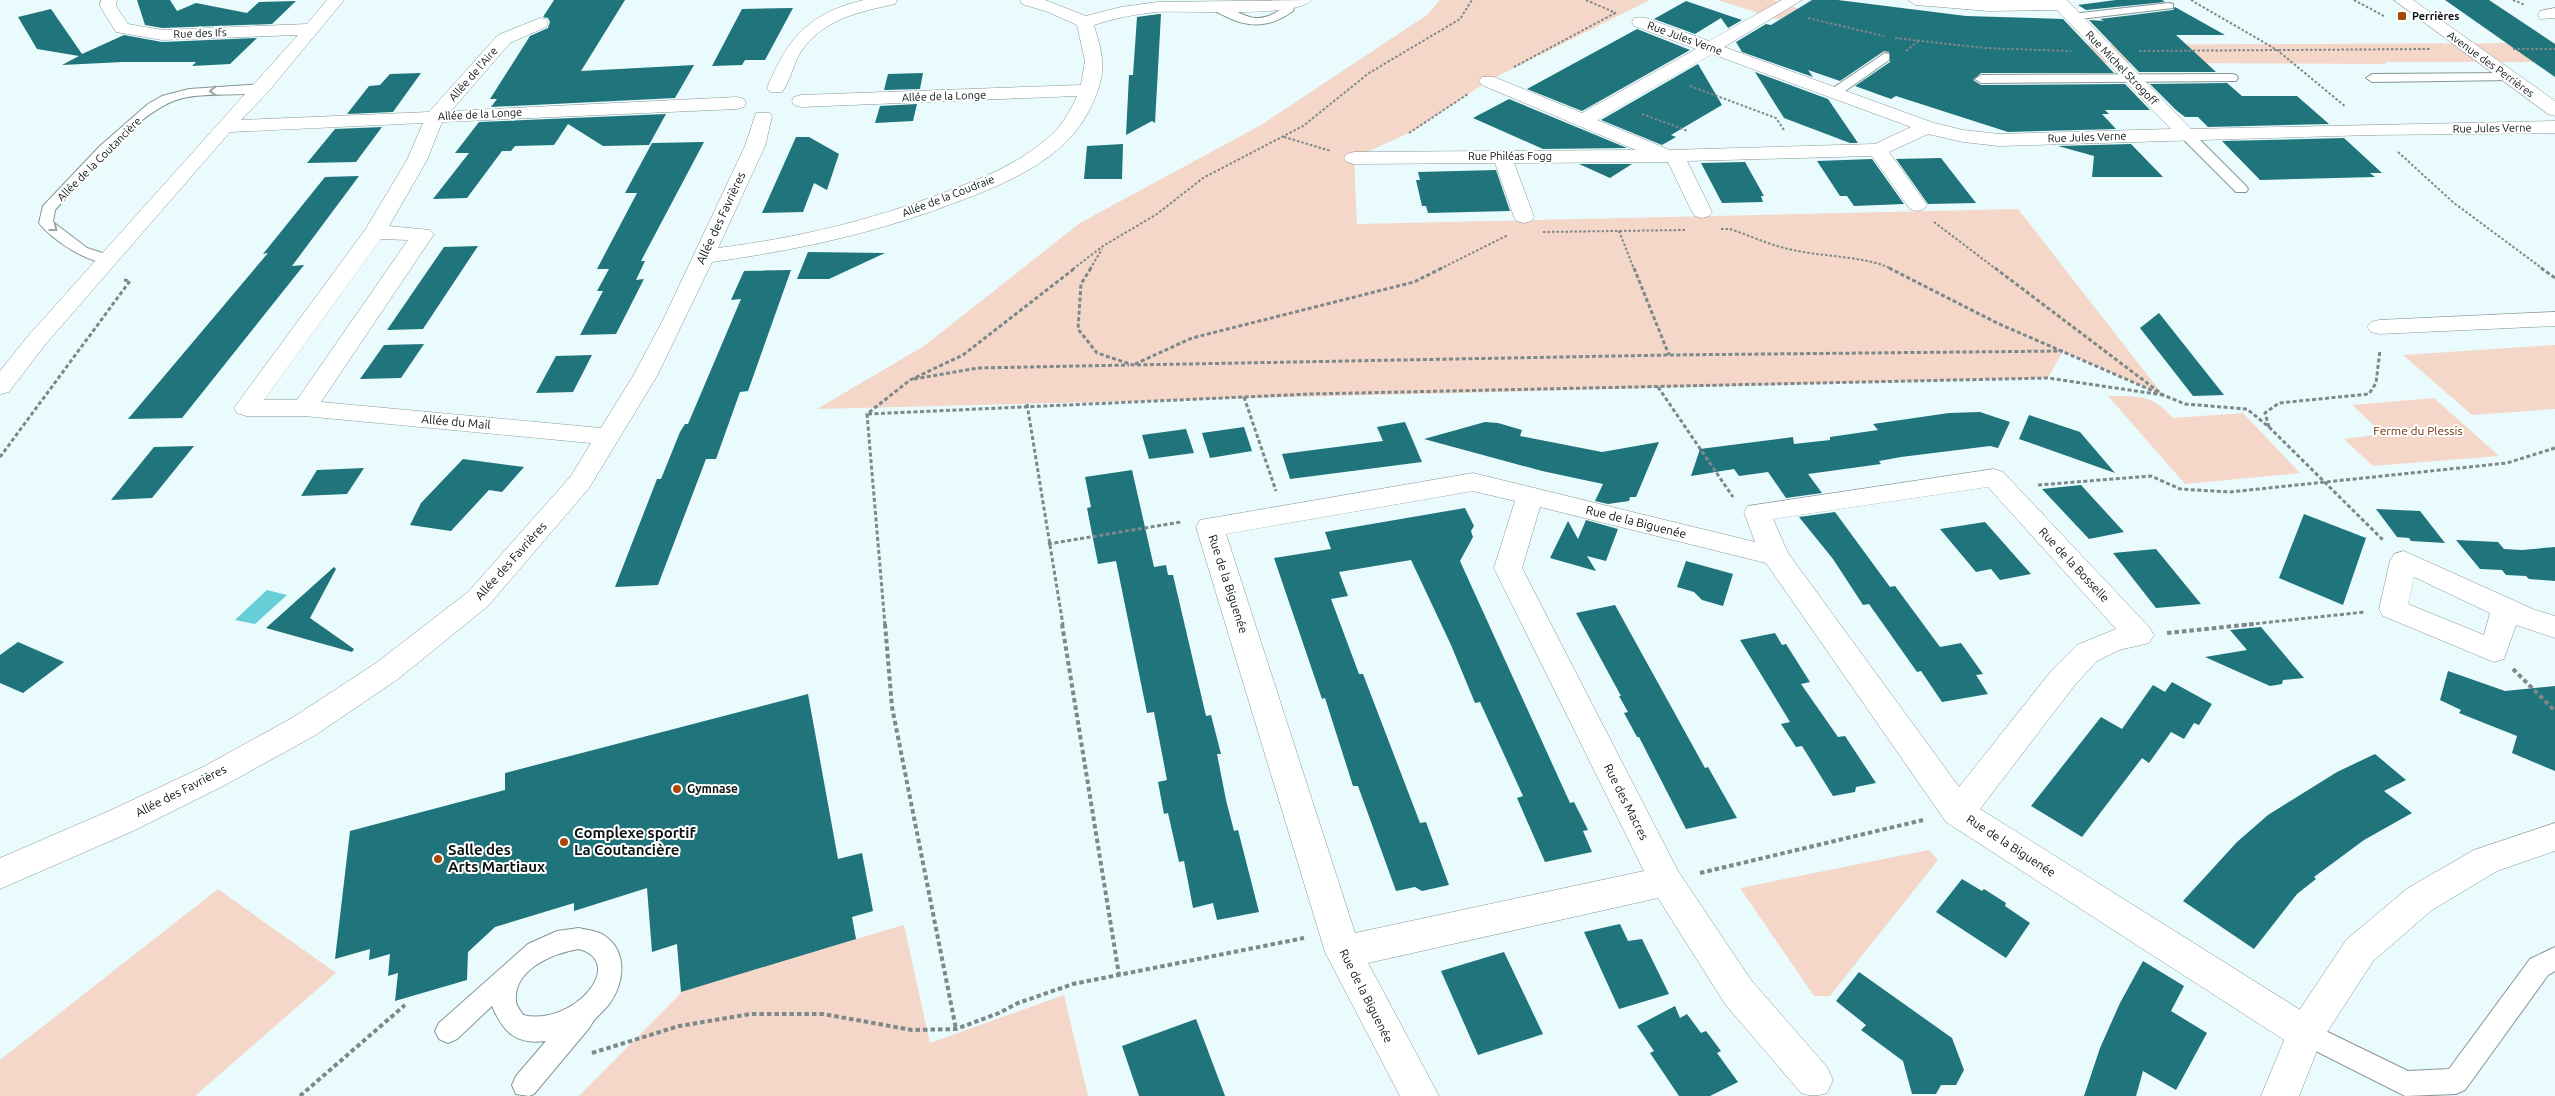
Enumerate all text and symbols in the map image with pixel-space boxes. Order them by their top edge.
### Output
marker: Perrières [2396,10,2408,22]
place label: Perrières [2412,10,2460,22]
street label: Rue Jules Verne [1646,19,1724,57]
street label: Rue des Ifs [173,26,227,40]
street label: Rue Michel Strogoff [2083,28,2161,108]
street label: Avenue des Perrières [2445,29,2537,100]
street label: Allée de l'Aire [446,45,500,103]
one-way arrow [209,85,217,96]
street label: Allée de la Longe [902,89,986,103]
street label: Allée de la Longe [438,106,522,122]
street label: Allée de la Coutancière [55,115,143,203]
street label: Rue Jules Verne [2452,121,2532,135]
street label: Rue Jules Verne [2047,130,2127,144]
street label: Rue Philéas Fogg [1468,150,1552,162]
street label: Allée des Favrières [694,170,748,266]
street label: Allée de la Coudraie [900,173,996,219]
one-way arrow [48,223,57,231]
street label: Allée du Mail [421,412,491,431]
park label: Ferme du Plessis [2373,424,2463,437]
street label: Rue de la Biguenée [1584,503,1688,540]
street label: Allée des Favrières [472,519,549,602]
street label: Rue de la Bosselle [2037,525,2112,604]
street label: Rue de la Biguenée [1206,533,1251,635]
street label: Rue des Macres [1602,761,1651,842]
street label: Allée des Favrières [133,762,228,819]
place label: Gymnase [687,782,738,795]
marker: Gymnase [671,783,683,795]
street label: Rue de la Biguenée [1964,812,2058,879]
place label: Complexe sportif La Coutancière [574,824,696,858]
marker: Complexe sportif La Coutancière [558,836,570,848]
place label: Salle des Arts Martiaux [448,841,545,875]
marker: Salle des Arts Martiaux [432,853,444,865]
street label: Rue de la Biguenée [1337,947,1396,1045]

